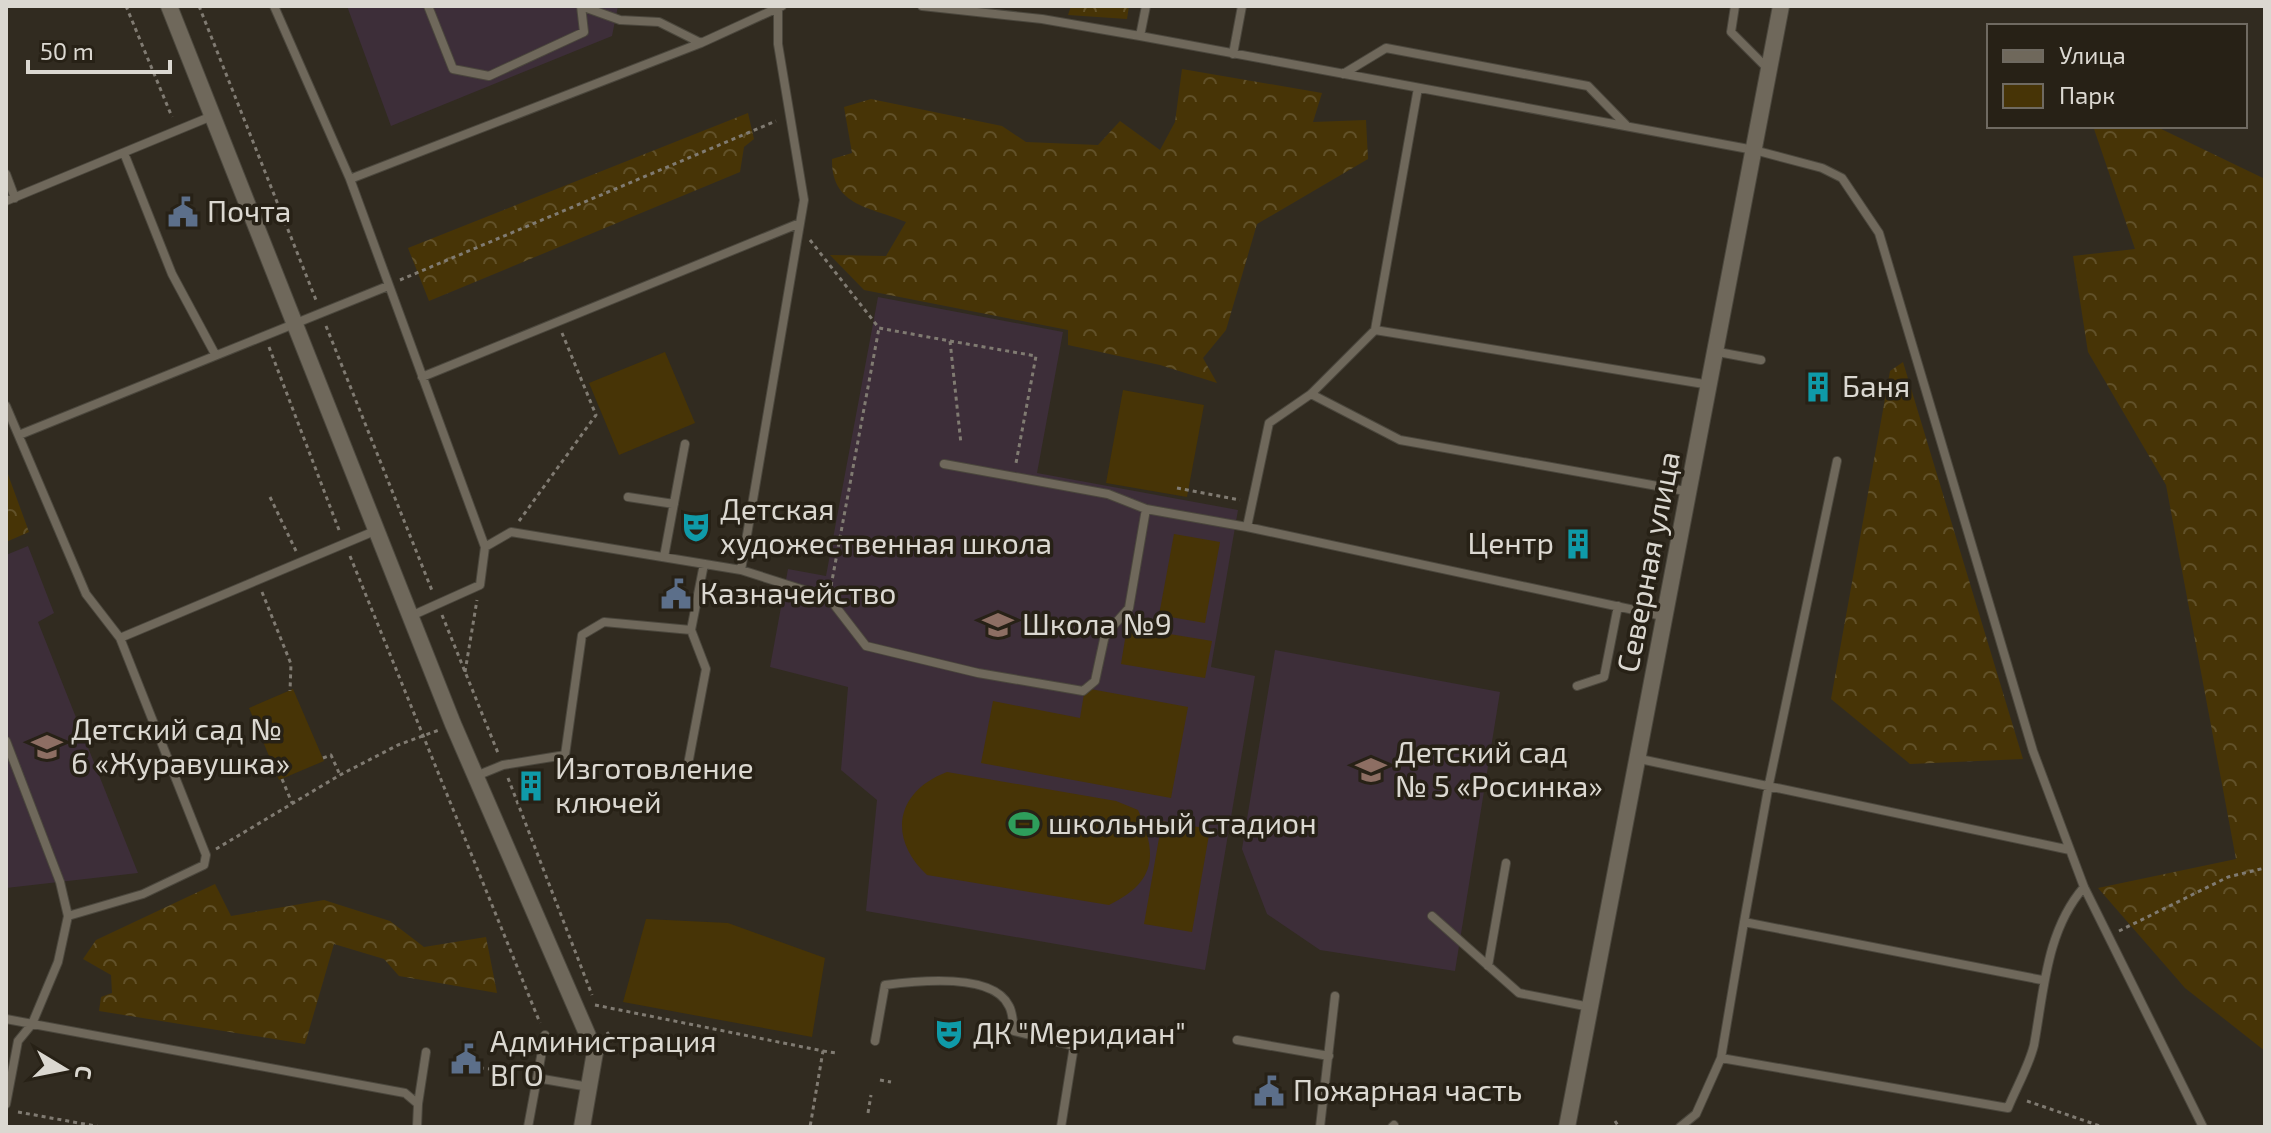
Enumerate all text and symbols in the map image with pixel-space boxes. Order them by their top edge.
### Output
scale bar [28,24,170,74]
legend [1987,24,2247,128]
text: 50 m [40,36,94,65]
text: Улица [2059,40,2126,69]
text: Парк [2059,80,2115,109]
place label: Почта [207,192,291,228]
public building icon: Почта [166,195,200,229]
place label: Баня [1842,367,1910,403]
building icon: Баня [1801,370,1835,404]
street label: Северная улица [1608,448,1687,675]
place label: Детская художественная школа [720,490,1052,561]
theatre icon: Детская художественная школа [679,510,713,544]
place label: Центр [1467,524,1554,560]
building icon: Центр [1561,527,1595,561]
place label: Казначейство [700,574,896,610]
public building icon: Казначейство [659,577,693,611]
place label: Школа №9 [1022,605,1172,641]
school or university icon: Школа №9 [981,608,1015,642]
place label: Детский сад № 6 «Журавушка» [71,710,290,781]
school or university icon: Детский сад № 6 «Журавушка» [30,730,64,764]
place label: Детский сад № 5 «Росинка» [1395,733,1603,803]
place label: Изготовление ключей [555,749,754,819]
school or university icon: Детский сад № 5 «Росинка» [1354,753,1388,787]
building icon: Изготовление ключей [514,769,548,803]
place label: школьный стадион [1048,804,1317,840]
sports icon: школьный стадион [1007,807,1041,841]
place label: ДК "Меридиан" [973,1014,1186,1050]
theatre icon: ДК "Меридиан" [932,1017,966,1051]
place label: Администрация ВГО [490,1022,717,1092]
north arrow [24,1029,104,1109]
public building icon: Администрация ВГО [449,1042,483,1076]
text: С [71,1064,99,1081]
place label: Пожарная часть [1293,1071,1522,1107]
public building icon: Пожарная часть [1252,1074,1286,1108]

